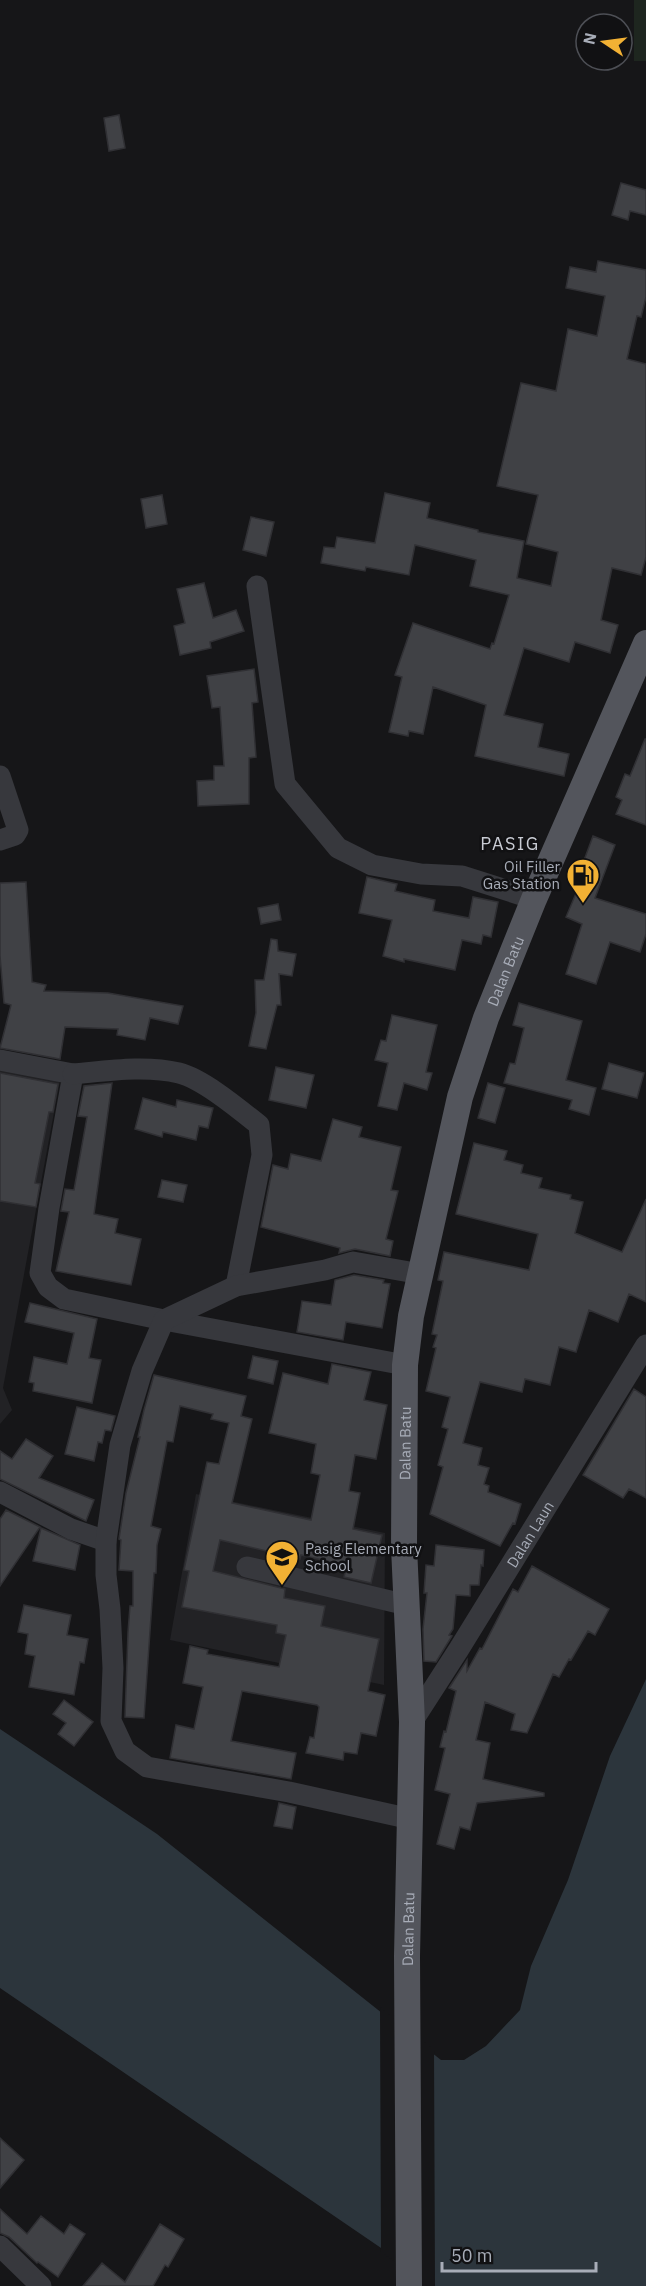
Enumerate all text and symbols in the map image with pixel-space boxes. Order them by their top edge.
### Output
north arrow [574,12,634,72]
text: N [578,31,600,47]
district label: PASIG [480,832,540,855]
place label: Oil Filler Gas Station [483,857,560,893]
fuel station icon: Oil Filler Gas Station [565,857,601,904]
street label: Dalan Batu [482,933,528,1009]
street label: Dalan Batu [395,1406,414,1480]
street label: Dalan Laun [502,1497,558,1571]
school or university icon: Pasig Elementary School [264,1539,300,1586]
place label: Pasig Elementary School [305,1539,422,1575]
street label: Dalan Batu [397,1892,418,1966]
scale bar [442,2235,596,2273]
text: 50 m [451,2244,493,2267]

